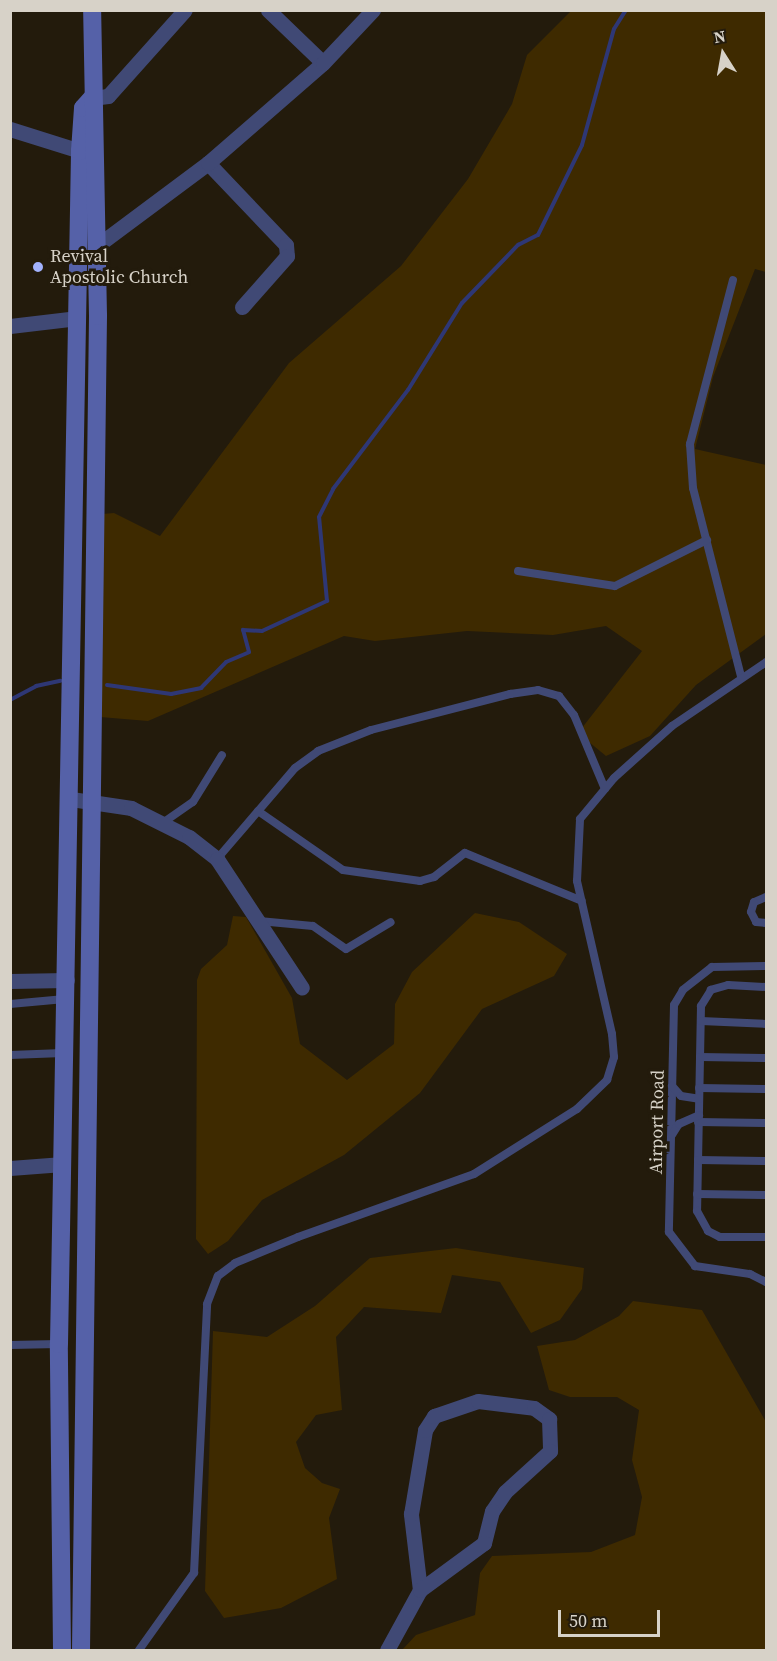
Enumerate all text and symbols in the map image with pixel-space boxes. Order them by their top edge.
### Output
north arrow [693,24,753,84]
text: N [712,24,727,48]
place label: Revival Apostolic Church [50,246,188,288]
marker: Revival Apostolic Church [31,260,45,274]
street label: Airport Road [645,1070,669,1174]
scale bar [561,1598,663,1636]
text: 50 m [569,1608,607,1633]

